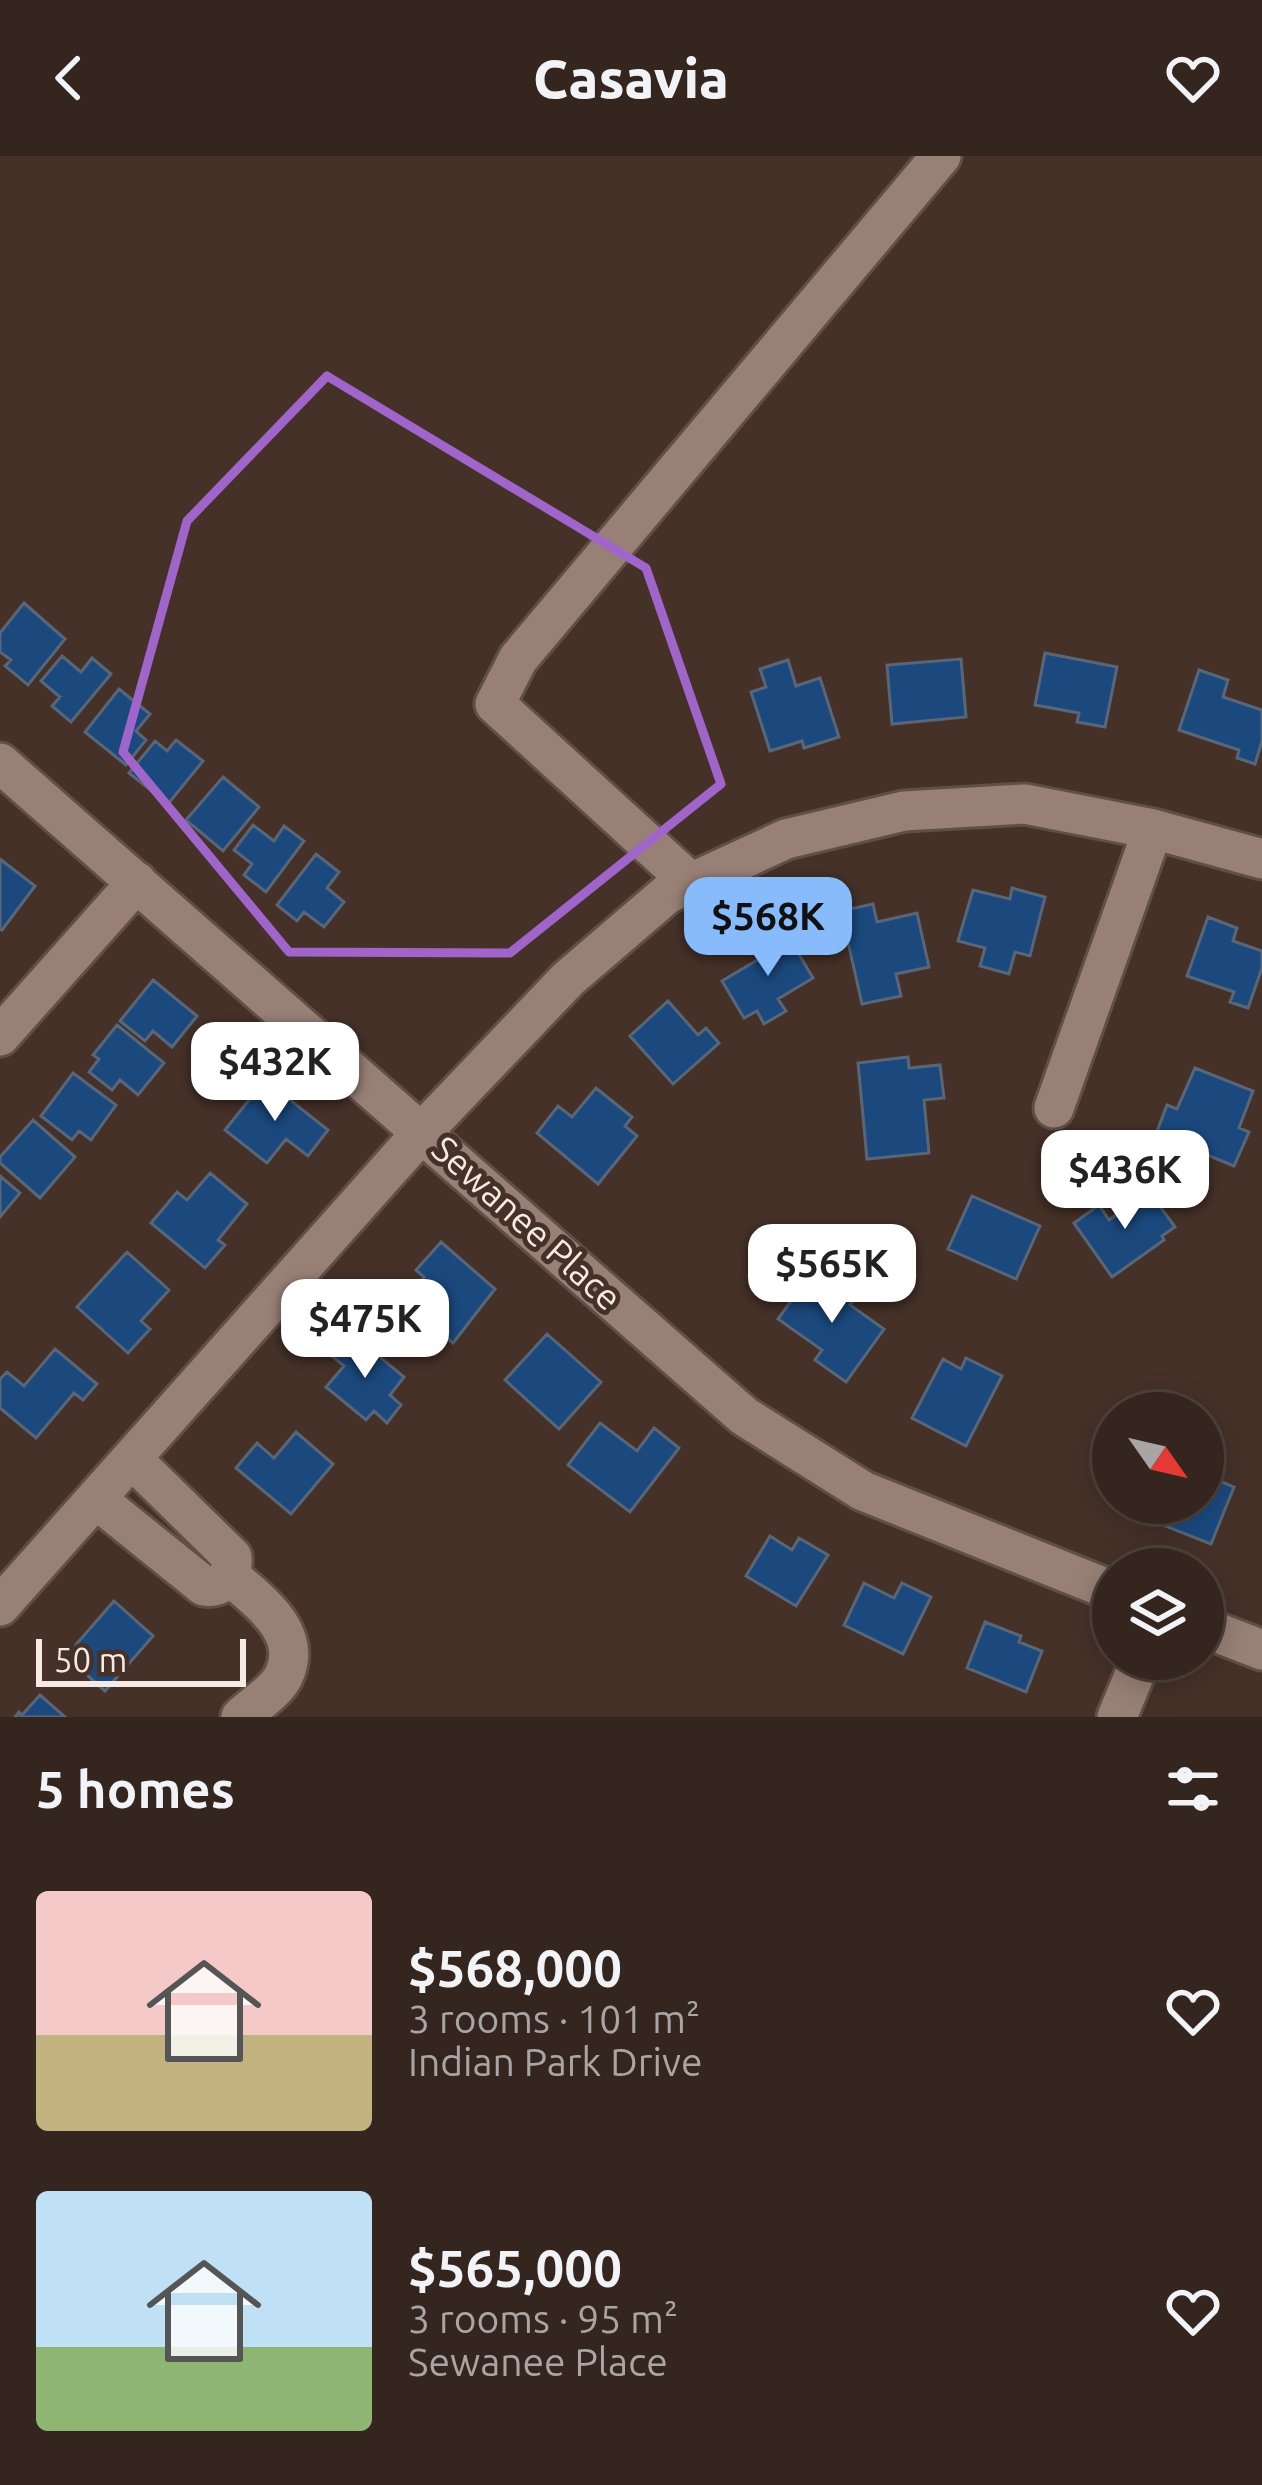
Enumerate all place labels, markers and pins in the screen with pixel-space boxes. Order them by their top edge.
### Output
pin: $568K [684,877,852,979]
pin: $432K [191,1022,359,1124]
pin: $436K [1041,1130,1209,1232]
pin: $565K [748,1224,916,1326]
pin: $475K [281,1279,449,1381]

